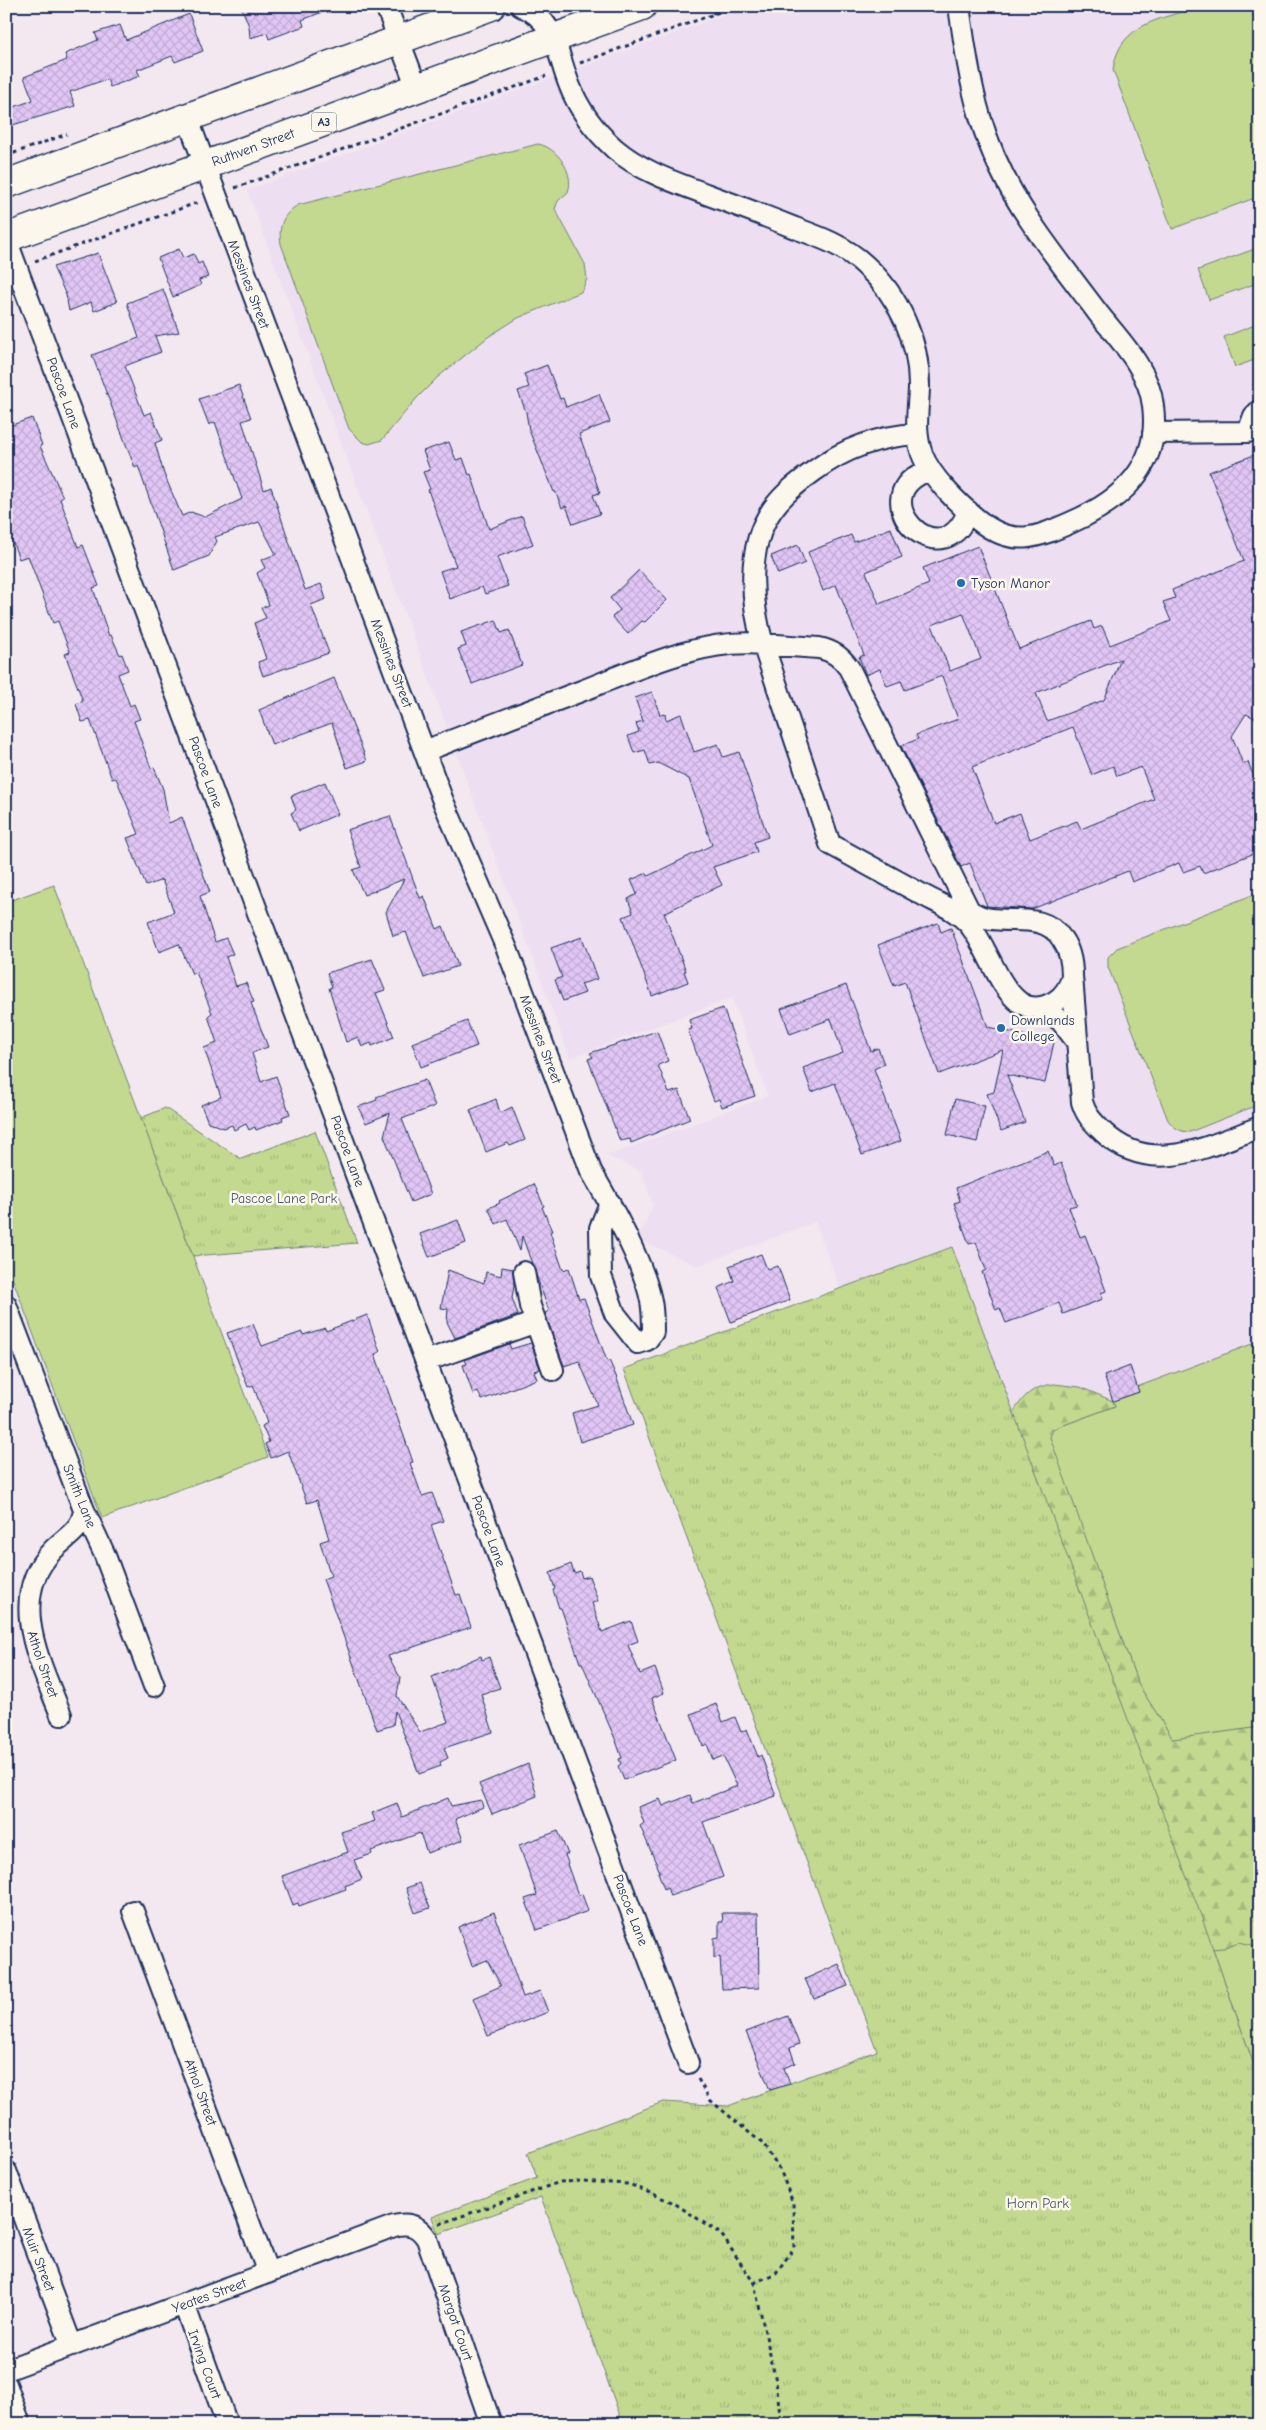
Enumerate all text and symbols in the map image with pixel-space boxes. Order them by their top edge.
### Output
road number: A3 [312,112,336,132]
street label: Ruthven Street [209,124,298,170]
street label: Messines Street [224,237,274,332]
street label: Pascoe Lane [43,355,84,431]
place label: Tyson Manor [971,575,1050,592]
marker: Tyson Manor [955,577,967,589]
street label: Messines Street [367,616,417,711]
street label: Pascoe Lane [185,734,226,810]
street label: Messines Street [516,992,566,1087]
place label: Downlands College [1011,1012,1075,1045]
marker: Downlands College [995,1022,1007,1034]
street label: Pascoe Lane [327,1113,368,1189]
park label: Pascoe Lane Park [231,1190,337,1207]
street label: Smith Lane [59,1462,100,1531]
street label: Pascoe Lane [468,1493,509,1569]
street label: Athol Street [23,1628,62,1701]
street label: Pascoe Lane [609,1872,652,1948]
street label: Athol Street [181,2056,221,2129]
park label: Horn Park [1007,2195,1069,2212]
street label: Muir Street [19,2225,59,2295]
street label: Yeates Street [170,2274,250,2317]
street label: Margot Court [434,2281,477,2364]
street label: Irving Court [184,2327,225,2402]

